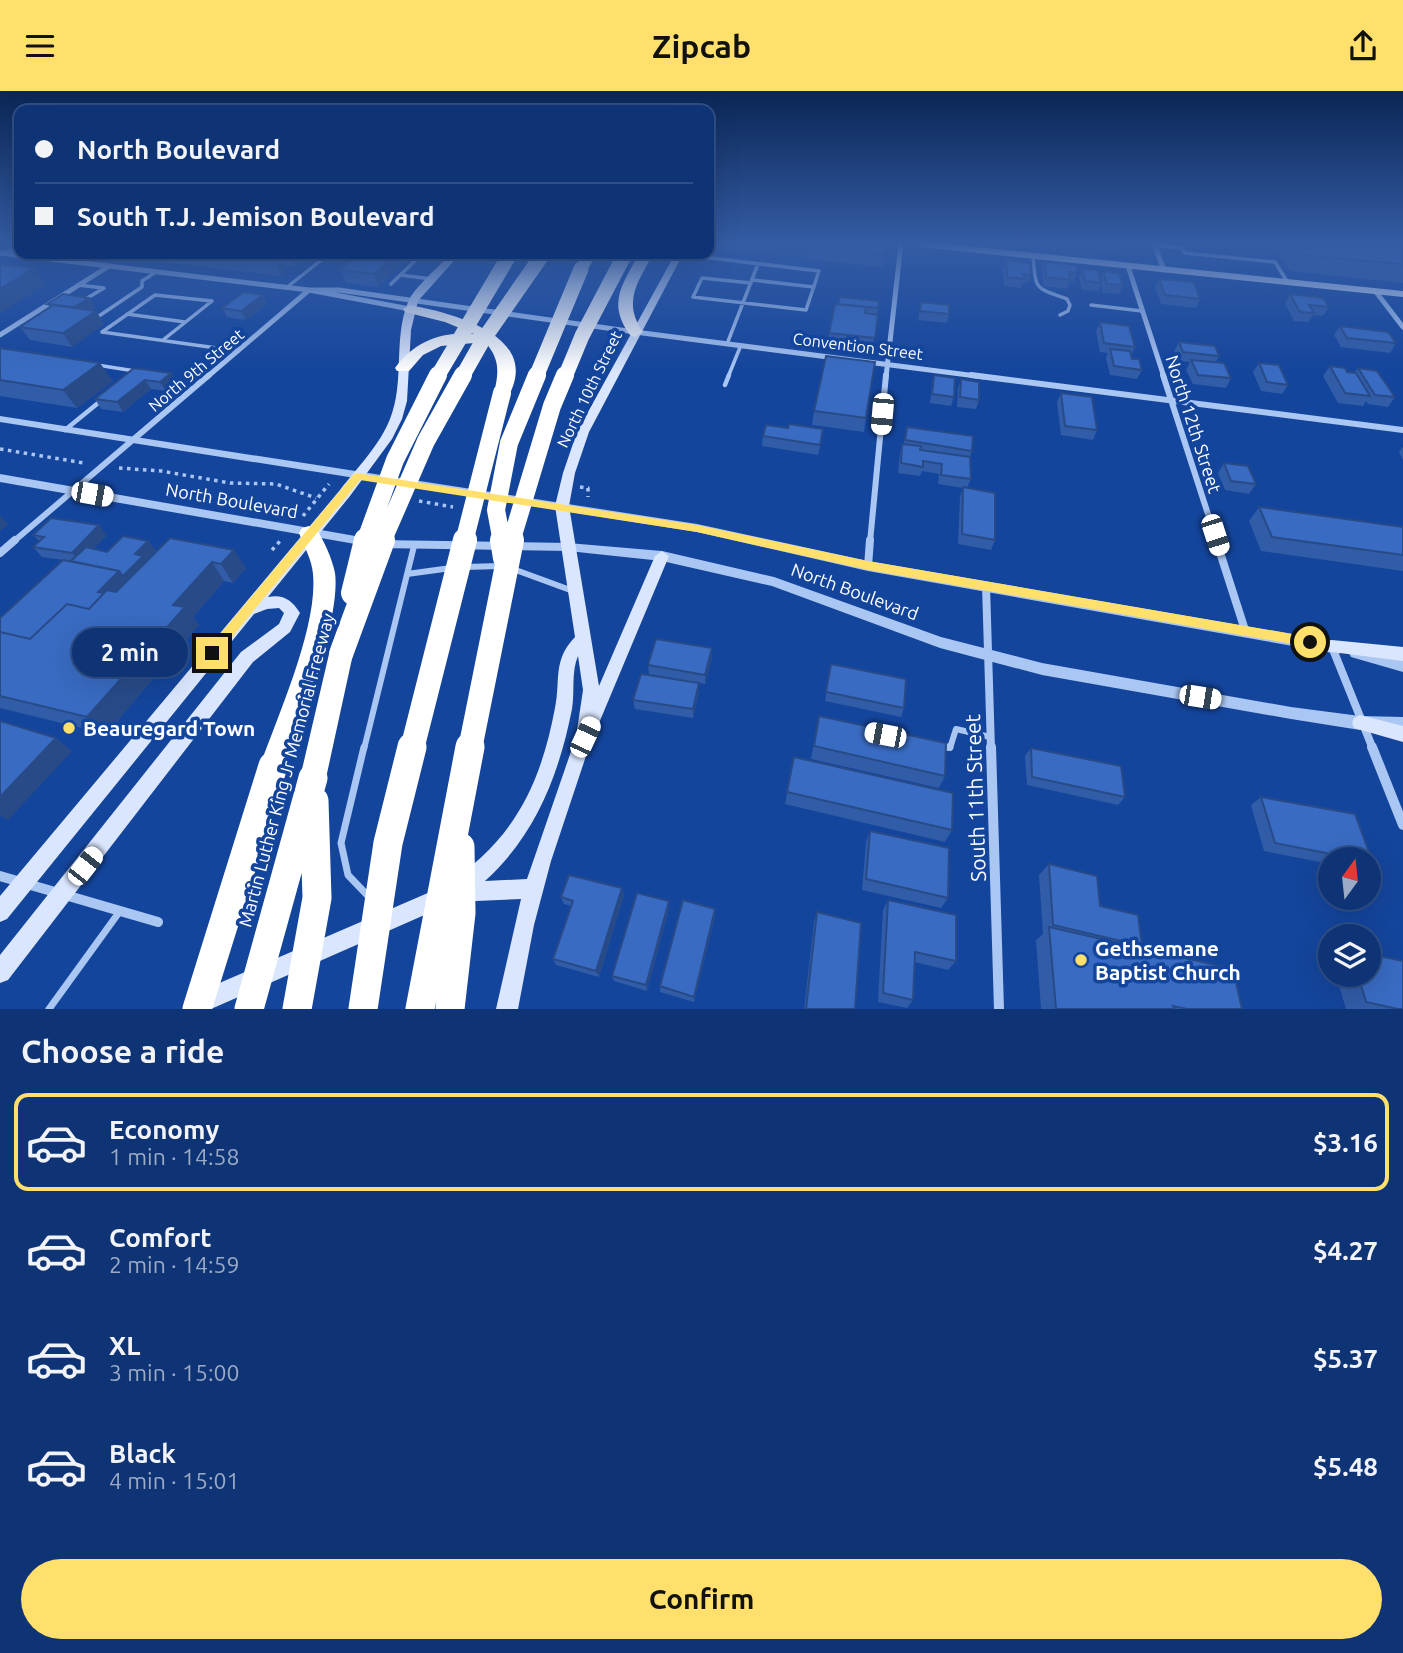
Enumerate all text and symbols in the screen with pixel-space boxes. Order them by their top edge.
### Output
icon: menu [21,27,59,65]
icon: share [1344,27,1382,65]
text: Zipcab [652,28,751,64]
text: North Boulevard [77,135,280,164]
text: South T.J. Jemison Boulevard [77,202,435,231]
street label: North 9th Street [145,324,248,415]
street label: North 10th Street [553,327,625,450]
street label: Convention Street [792,329,925,363]
street label: North 12th Street [1162,353,1226,495]
car [870,392,895,436]
street label: North Boulevard [164,479,300,521]
car [70,480,115,508]
car [1199,512,1232,558]
street label: North Boulevard [789,559,921,623]
street label: Martin Luther King Jr Memorial Freeway [234,611,338,929]
route start [1294,626,1326,658]
callout: 2 min [72,629,188,677]
route end [196,637,228,669]
text: 2 min [101,640,159,665]
car [1178,683,1223,711]
car [567,714,604,760]
street label: South 11th Street [960,714,990,882]
place label: Beauregard Town [83,716,255,740]
marker: Beauregard Town [61,720,77,736]
car [863,721,908,749]
car [64,843,107,889]
north arrow [1318,847,1381,910]
map controls [1318,847,1381,987]
button: layers [1318,924,1381,987]
place label: Gethsemane Baptist Church [1095,936,1241,984]
marker: Gethsemane Baptist Church [1073,952,1089,968]
text: Choose a ride [21,1033,224,1069]
icon: car [25,1111,88,1174]
text: Economy [109,1115,219,1144]
text: $3.16 [1313,1128,1378,1157]
text: 1 min · 14:58 [109,1144,240,1169]
icon: car [25,1219,88,1282]
text: Comfort [109,1223,212,1252]
text: $4.27 [1313,1236,1378,1265]
text: 2 min · 14:59 [109,1252,240,1277]
icon: car [25,1327,88,1390]
text: XL [109,1331,140,1360]
text: $5.37 [1313,1344,1378,1373]
text: 3 min · 15:00 [109,1360,240,1385]
icon: car [25,1435,88,1498]
text: Black [109,1439,176,1468]
text: $5.48 [1313,1452,1378,1481]
text: 4 min · 15:01 [109,1468,240,1493]
button: Confirm [21,1559,1382,1639]

